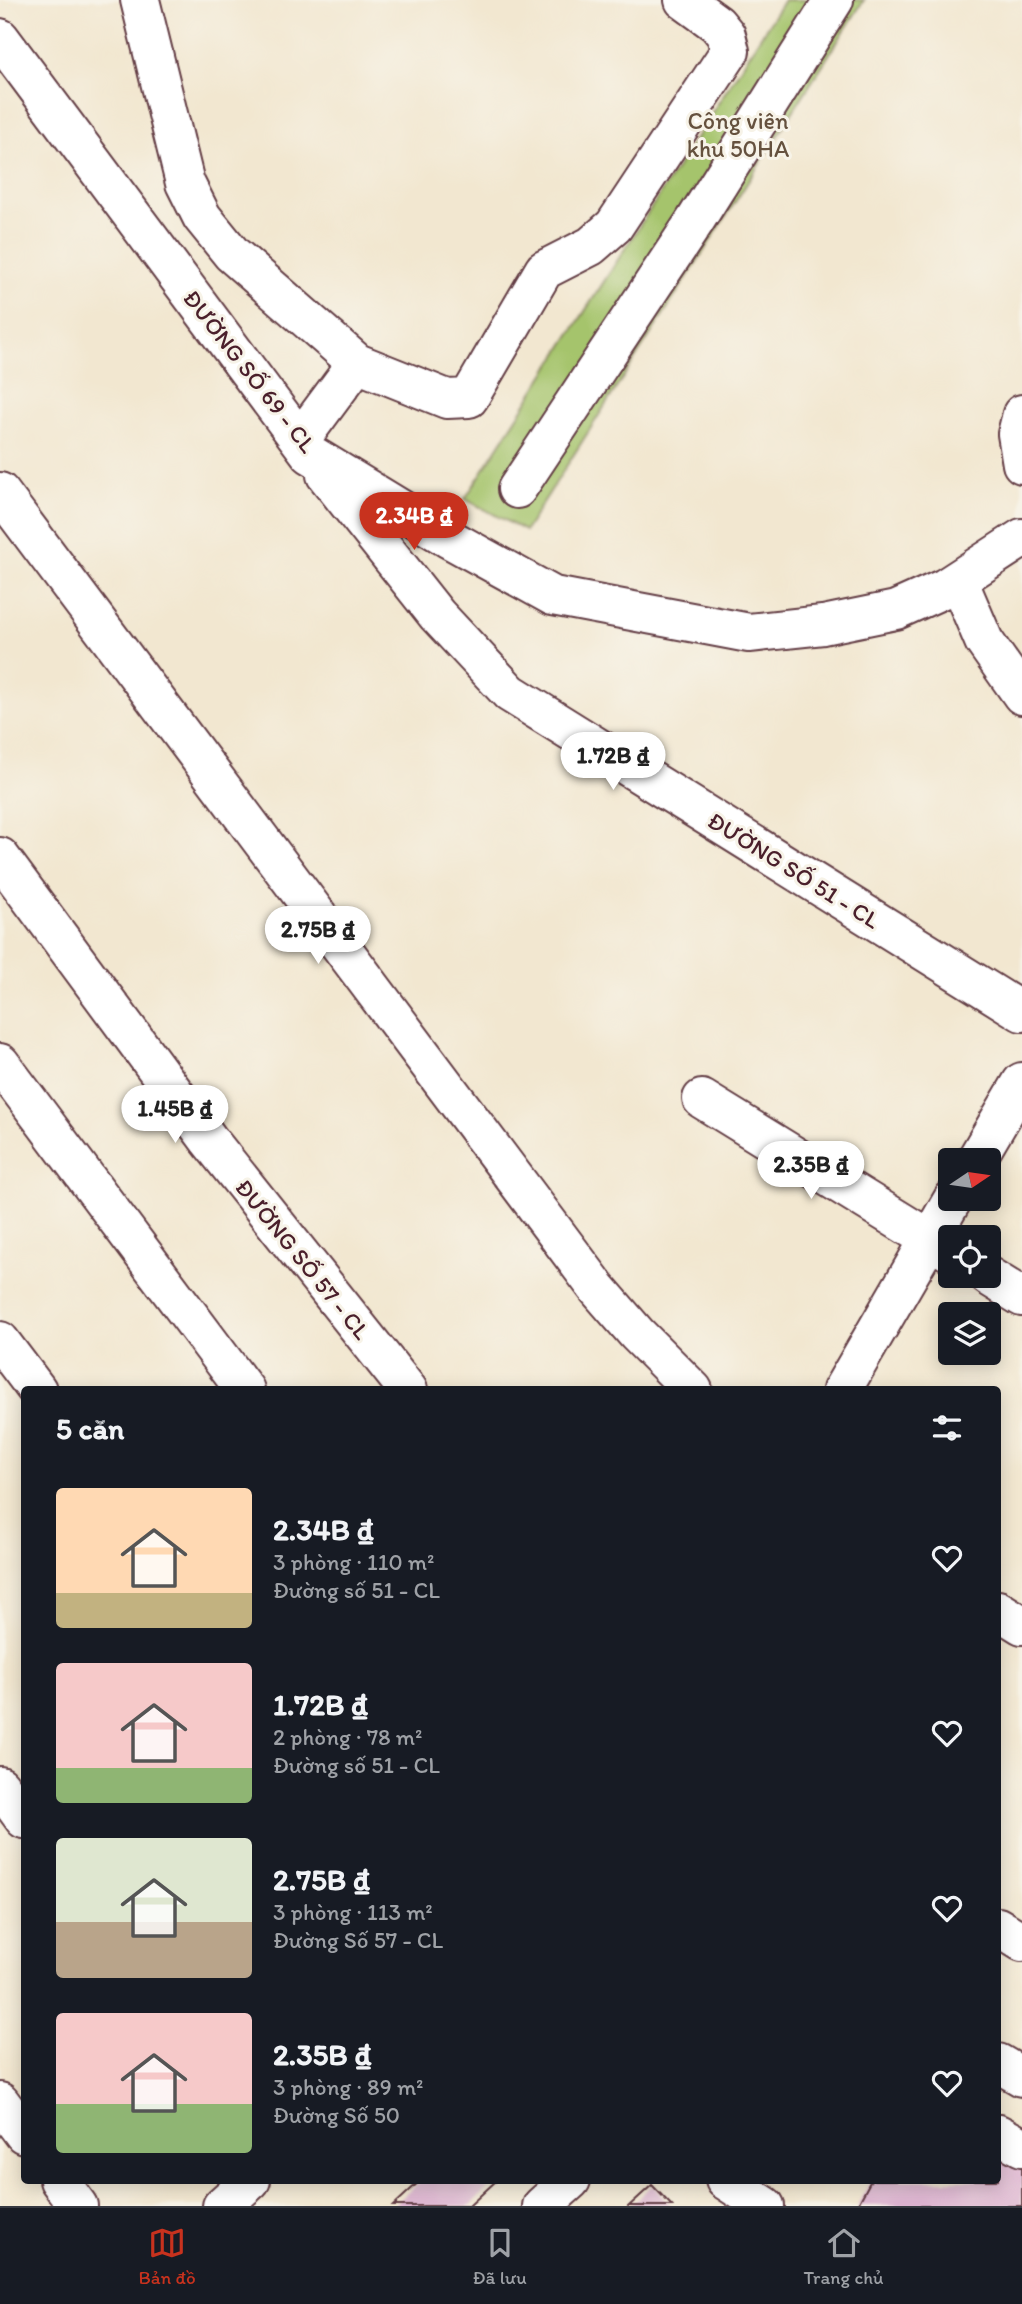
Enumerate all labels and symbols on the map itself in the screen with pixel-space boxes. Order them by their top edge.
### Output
park label: Công viên khu 50HA [687,106,789,163]
street label: ĐƯỜNG SỐ 69 - CL [177,284,323,458]
pin: 2.34B ₫ [349,492,479,552]
pin: 1.72B ₫ [548,732,678,792]
street label: ĐƯỜNG SỐ 51 - CL [703,805,885,935]
pin: 2.75B ₫ [253,906,383,966]
pin: 1.45B ₫ [110,1086,240,1145]
pin: 2.35B ₫ [746,1142,876,1201]
north arrow [938,1148,1001,1211]
street label: ĐƯỜNG SỐ 57 - CL [229,1173,377,1345]

